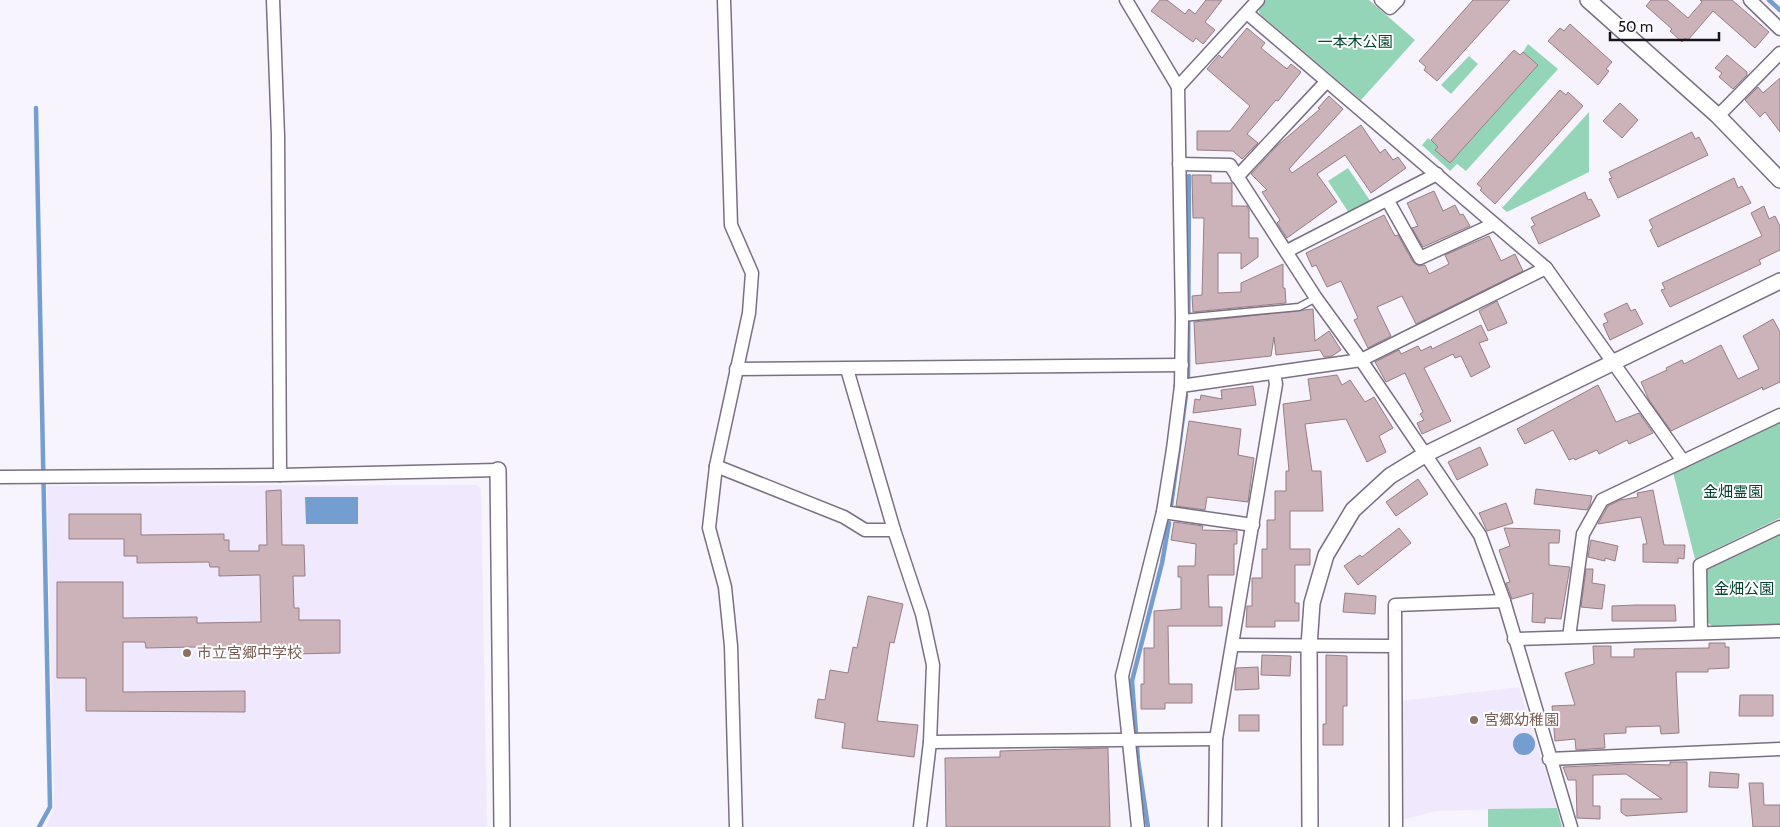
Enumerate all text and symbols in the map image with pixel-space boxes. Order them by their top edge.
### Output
scale bar [1610,10,1719,42]
text: 50 m [1618,18,1653,36]
park label: 一本木公園 [1317,33,1393,51]
park label: 金畑霊園 [1703,483,1763,501]
park label: 金畑公園 [1714,580,1774,598]
place label: 市立宮郷中学校 [197,644,302,662]
marker: 市立宮郷中学校 [181,647,193,659]
place label: 宮郷幼稚園 [1484,711,1559,729]
marker: 宮郷幼稚園 [1468,714,1480,726]

